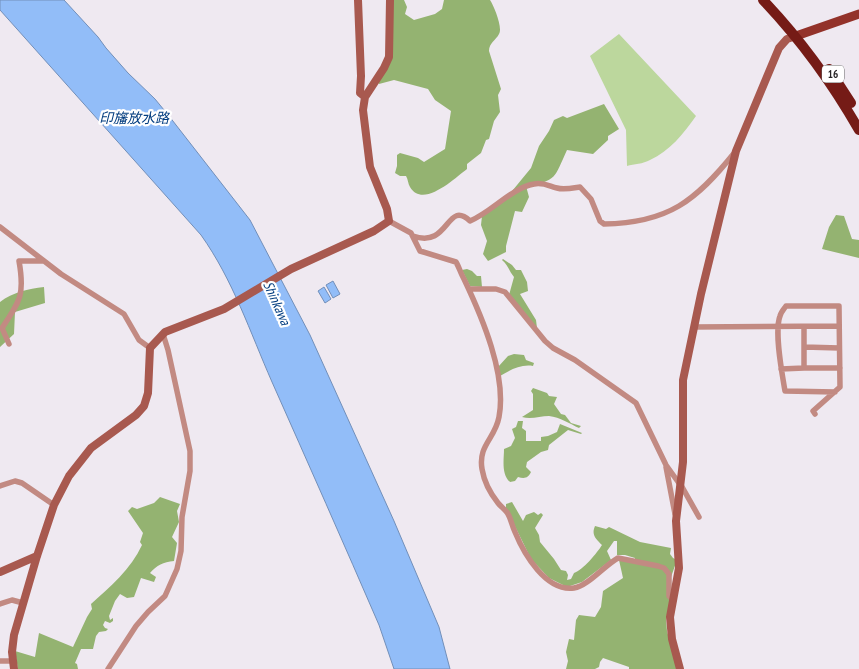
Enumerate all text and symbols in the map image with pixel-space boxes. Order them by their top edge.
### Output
road number: 16 [822,66,844,82]
water label: 印旛放水路 [99,109,170,127]
water label: Shinkawa [259,278,295,329]

